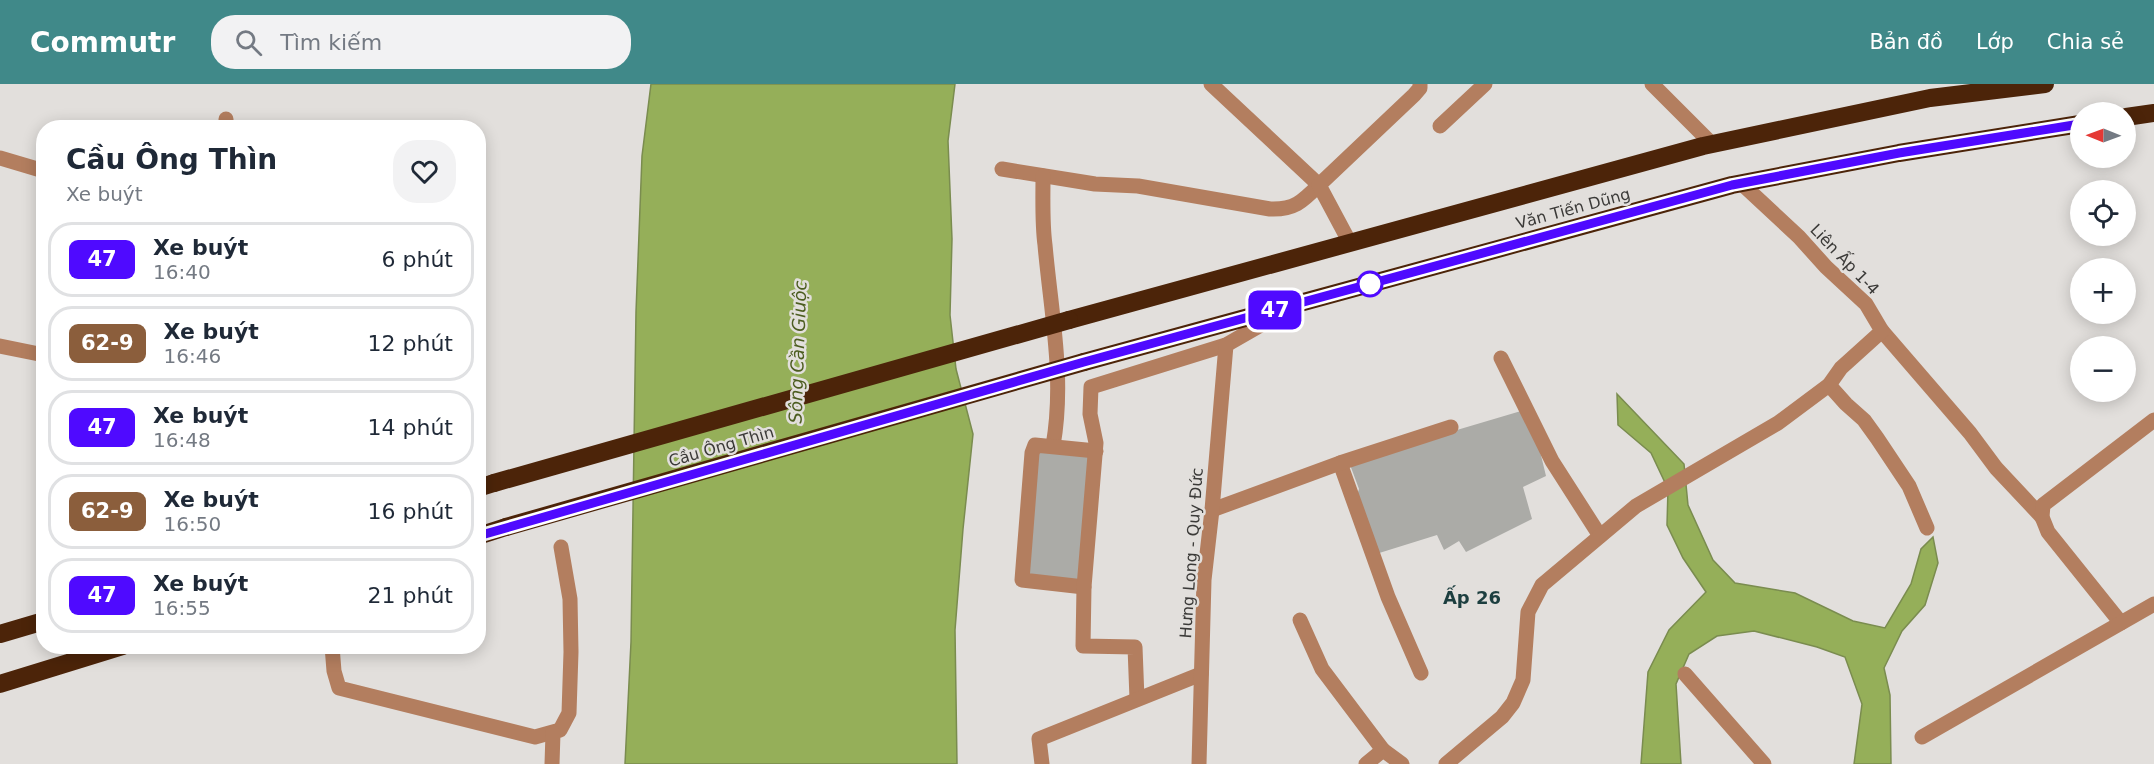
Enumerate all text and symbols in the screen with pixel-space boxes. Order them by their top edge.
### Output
search box [211,15,631,69]
text: Commutr [30,26,175,59]
icon: search [232,26,265,59]
text: Tìm kiếm [280,30,382,55]
text: Bản đồ [1869,30,1943,54]
text: Lớp [1976,30,2014,54]
text: Chia sẻ [2047,30,2124,54]
north arrow [2070,102,2136,168]
map controls [2070,102,2136,402]
button: heart [393,140,456,203]
text: Cầu Ông Thìn [66,143,277,176]
button: locate [2070,180,2136,246]
text: Xe buýt [66,182,143,206]
street label: Văn Tiến Dũng [1514,184,1632,233]
street label: Liên Ấp 1-4 [1806,219,1884,299]
text: Xe buýt [153,235,248,260]
text: 47 [87,247,117,271]
text: 6 phút [382,247,453,272]
button: + [2070,258,2136,324]
text: 16:40 [153,260,211,284]
unlabelled marker [1357,271,1383,297]
water label: Sông Cần Giuộc [785,280,810,424]
line badge: 47 [1248,290,1302,330]
text: 47 [1260,298,1290,322]
text: Xe buýt [164,319,259,344]
text: 62-9 [81,331,134,355]
text: 12 phút [368,331,453,356]
button: − [2070,336,2136,402]
text: 16:46 [164,344,221,368]
text: Xe buýt [153,403,248,428]
text: 47 [87,415,117,439]
text: 14 phút [368,415,453,440]
street label: Cầu Ông Thìn [666,422,776,471]
text: 16:48 [153,428,211,452]
street label: Hưng Long - Quy Đức [1176,467,1207,639]
text: Xe buýt [164,487,259,512]
text: 62-9 [81,499,134,523]
text: 16 phút [368,499,453,524]
text: 16:50 [164,512,221,536]
text: Xe buýt [153,571,248,596]
text: 47 [87,583,117,607]
text: 21 phút [368,583,453,608]
district label: Ấp 26 [1443,585,1501,608]
text: 16:55 [153,596,211,620]

